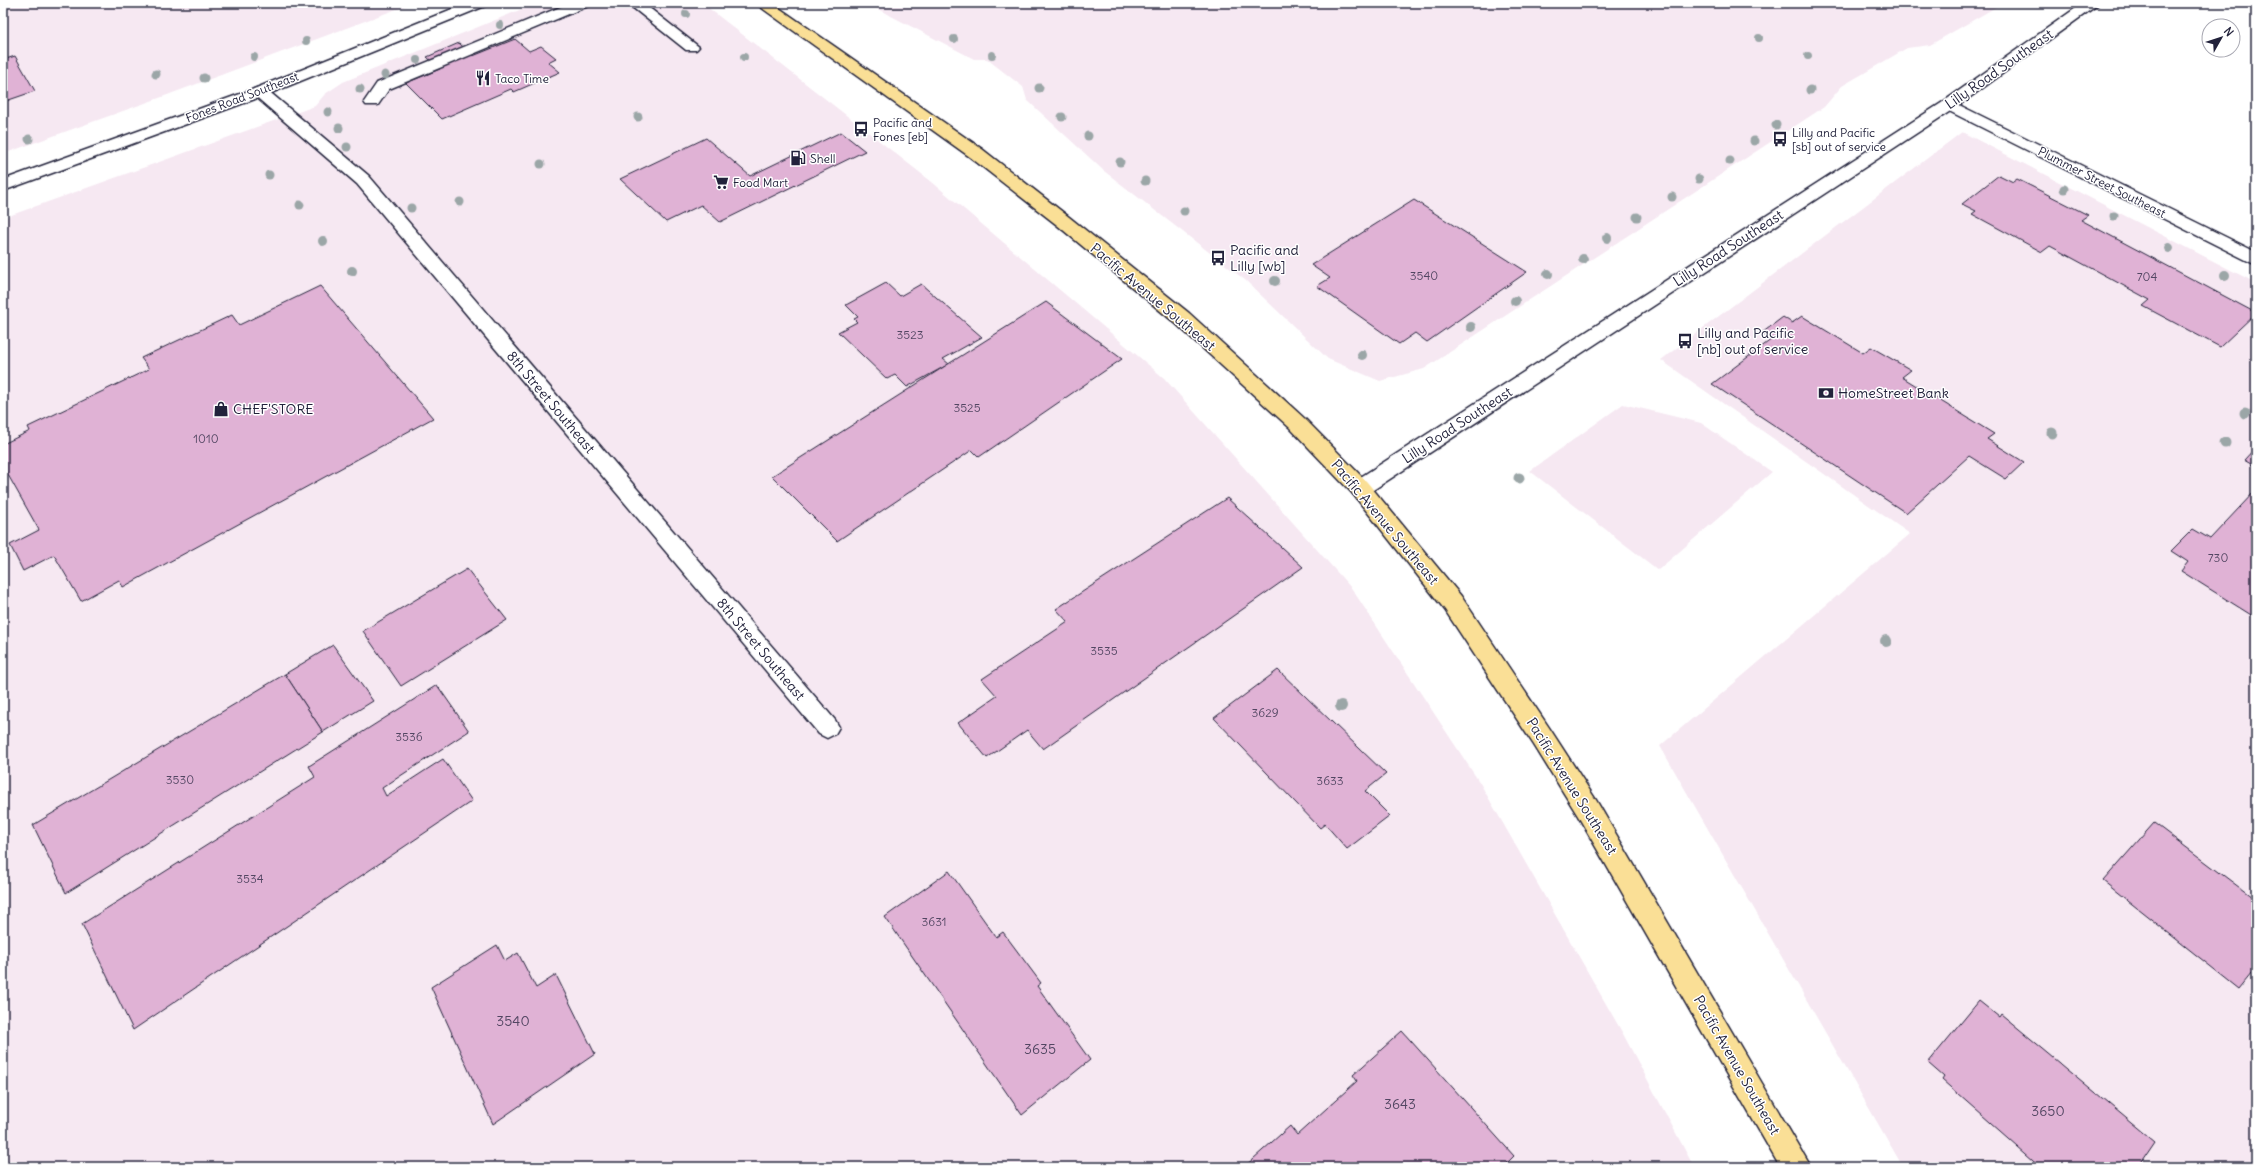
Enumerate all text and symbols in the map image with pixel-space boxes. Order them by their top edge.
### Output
north arrow [2201,18,2241,58]
text: N [2221,24,2237,39]
street label: Lilly Road Southeast [1942,25,2057,113]
street label: Fones Road Southeast [183,69,301,125]
restaurant icon: Taco Time [474,69,492,87]
place label: Taco Time [495,71,549,86]
place label: Pacific and Fones [eb] [873,115,932,144]
bus stop icon: Pacific and Fones [eb] [852,120,870,138]
place label: Lilly and Pacific [sb] out of service [1792,125,1886,154]
bus stop icon: Lilly and Pacific [sb] out of service [1771,130,1789,148]
street label: Plummer Street Southeast [2036,143,2168,221]
fuel station icon: Shell [789,149,807,167]
place label: Shell [810,151,835,166]
supermarket icon: Food Mart [712,173,730,191]
place label: Food Mart [733,175,788,190]
street label: Lilly Road Southeast [1670,206,1787,290]
street label: Pacific Avenue Southeast [1087,239,1219,355]
place label: Pacific and Lilly [wb] [1230,241,1299,275]
bus stop icon: Pacific and Lilly [wb] [1209,249,1227,267]
house number: 3540 [1410,268,1438,283]
house number: 704 [2137,269,2157,284]
place label: Lilly and Pacific [nb] out of service [1697,324,1808,358]
house number: 3523 [896,327,924,342]
bus stop icon: Lilly and Pacific [nb] out of service [1676,332,1694,350]
street label: 8th Street Southeast [503,347,599,457]
street label: Lilly Road Southeast [1399,383,1516,467]
bank icon: HomeStreet Bank [1817,384,1835,402]
place label: HomeStreet Bank [1838,384,1949,402]
shop icon: CHEF'STORE [212,400,230,418]
place label: CHEF'STORE [233,400,314,418]
house number: 3525 [953,400,981,415]
house number: 1010 [193,431,219,446]
street label: Pacific Avenue Southeast [1327,456,1443,588]
house number: 730 [2208,550,2228,565]
street label: 8th Street Southeast [713,594,809,704]
house number: 3535 [1090,643,1118,658]
house number: 3629 [1251,705,1279,720]
street label: Pacific Avenue Southeast [1523,714,1622,858]
house number: 3536 [395,729,423,744]
house number: 3530 [166,772,194,787]
house number: 3633 [1316,773,1344,788]
house number: 3534 [236,871,264,886]
house number: 3631 [921,914,947,929]
street label: Pacific Avenue Southeast [1690,992,1784,1138]
house number: 3540 [496,1012,530,1030]
house number: 3635 [1024,1040,1056,1058]
house number: 3643 [1384,1095,1416,1113]
house number: 3650 [2031,1102,2065,1120]

